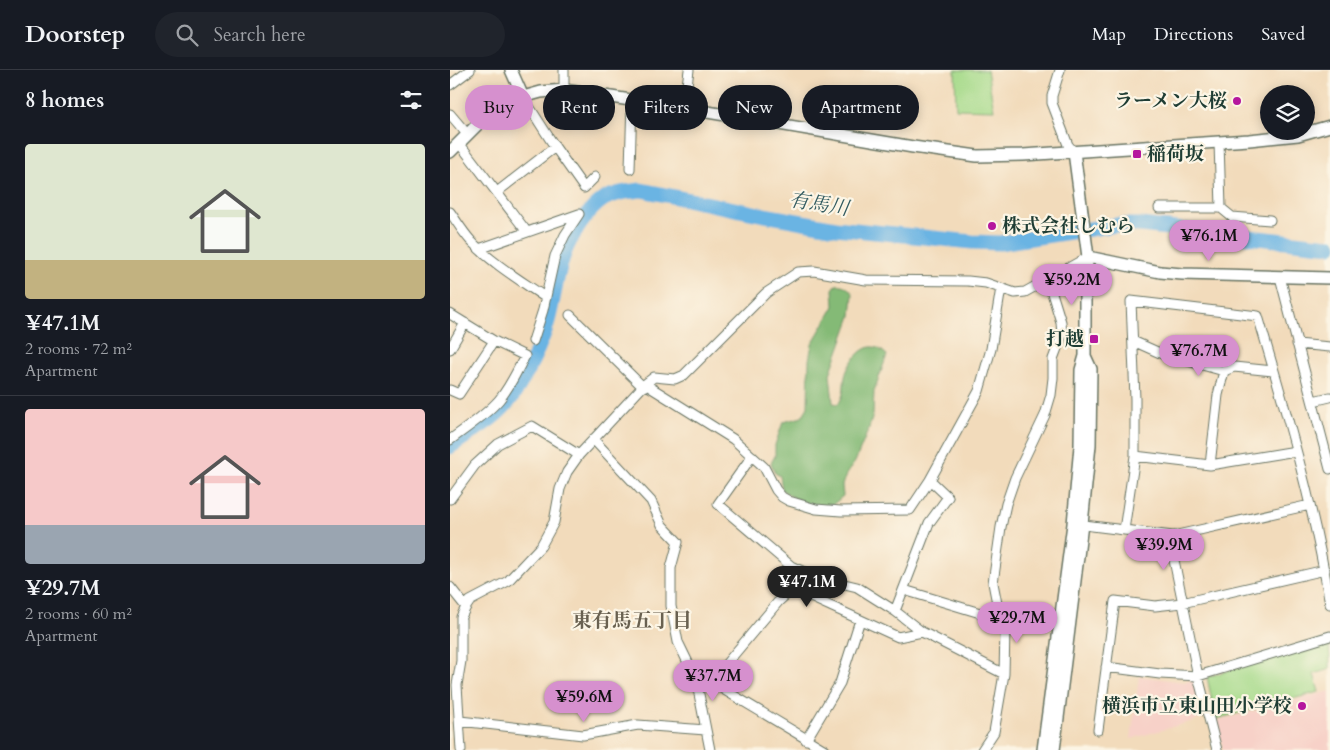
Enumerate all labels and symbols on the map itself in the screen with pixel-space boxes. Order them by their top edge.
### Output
place label: ラーメン大桜 [1114,88,1227,114]
marker: ラーメン大桜 [1231,95,1243,107]
place label: 稲荷坂 [1147,141,1204,167]
marker: 稲荷坂 [1131,148,1143,160]
water label: 有馬川 [787,186,853,222]
place label: 株式会社しむら [1002,213,1135,239]
marker: 株式会社しむら [986,220,998,232]
pin: ¥76.1M [1168,220,1250,262]
pin: ¥59.2M [1031,264,1113,306]
place label: 打越 [1046,326,1084,352]
marker: 打越 [1088,333,1100,345]
pin: ¥76.7M [1158,334,1240,377]
pin: ¥39.9M [1123,528,1205,571]
pin: ¥47.1M [766,566,848,608]
pin: ¥29.7M [976,602,1058,644]
district label: 東有馬五丁目 [572,607,692,634]
pin: ¥37.7M [672,660,754,702]
pin: ¥59.6M [543,680,625,723]
place label: 横浜市立東山田小学校 [1102,693,1292,719]
marker: 横浜市立東山田小学校 [1296,700,1308,712]

